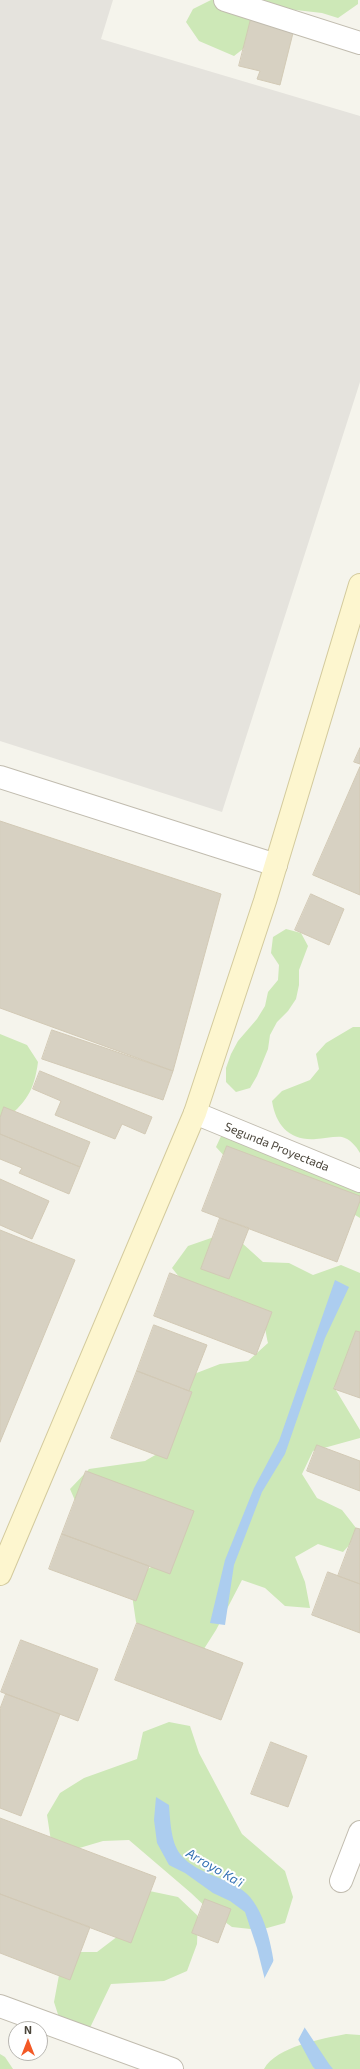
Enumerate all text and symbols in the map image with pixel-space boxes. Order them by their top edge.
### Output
street label: Segunda Proyectada [223,1119,331,1175]
water label: Arroyo Ka'i [184,1845,246,1891]
north arrow [8,2021,48,2061]
text: N [24,2023,32,2036]

